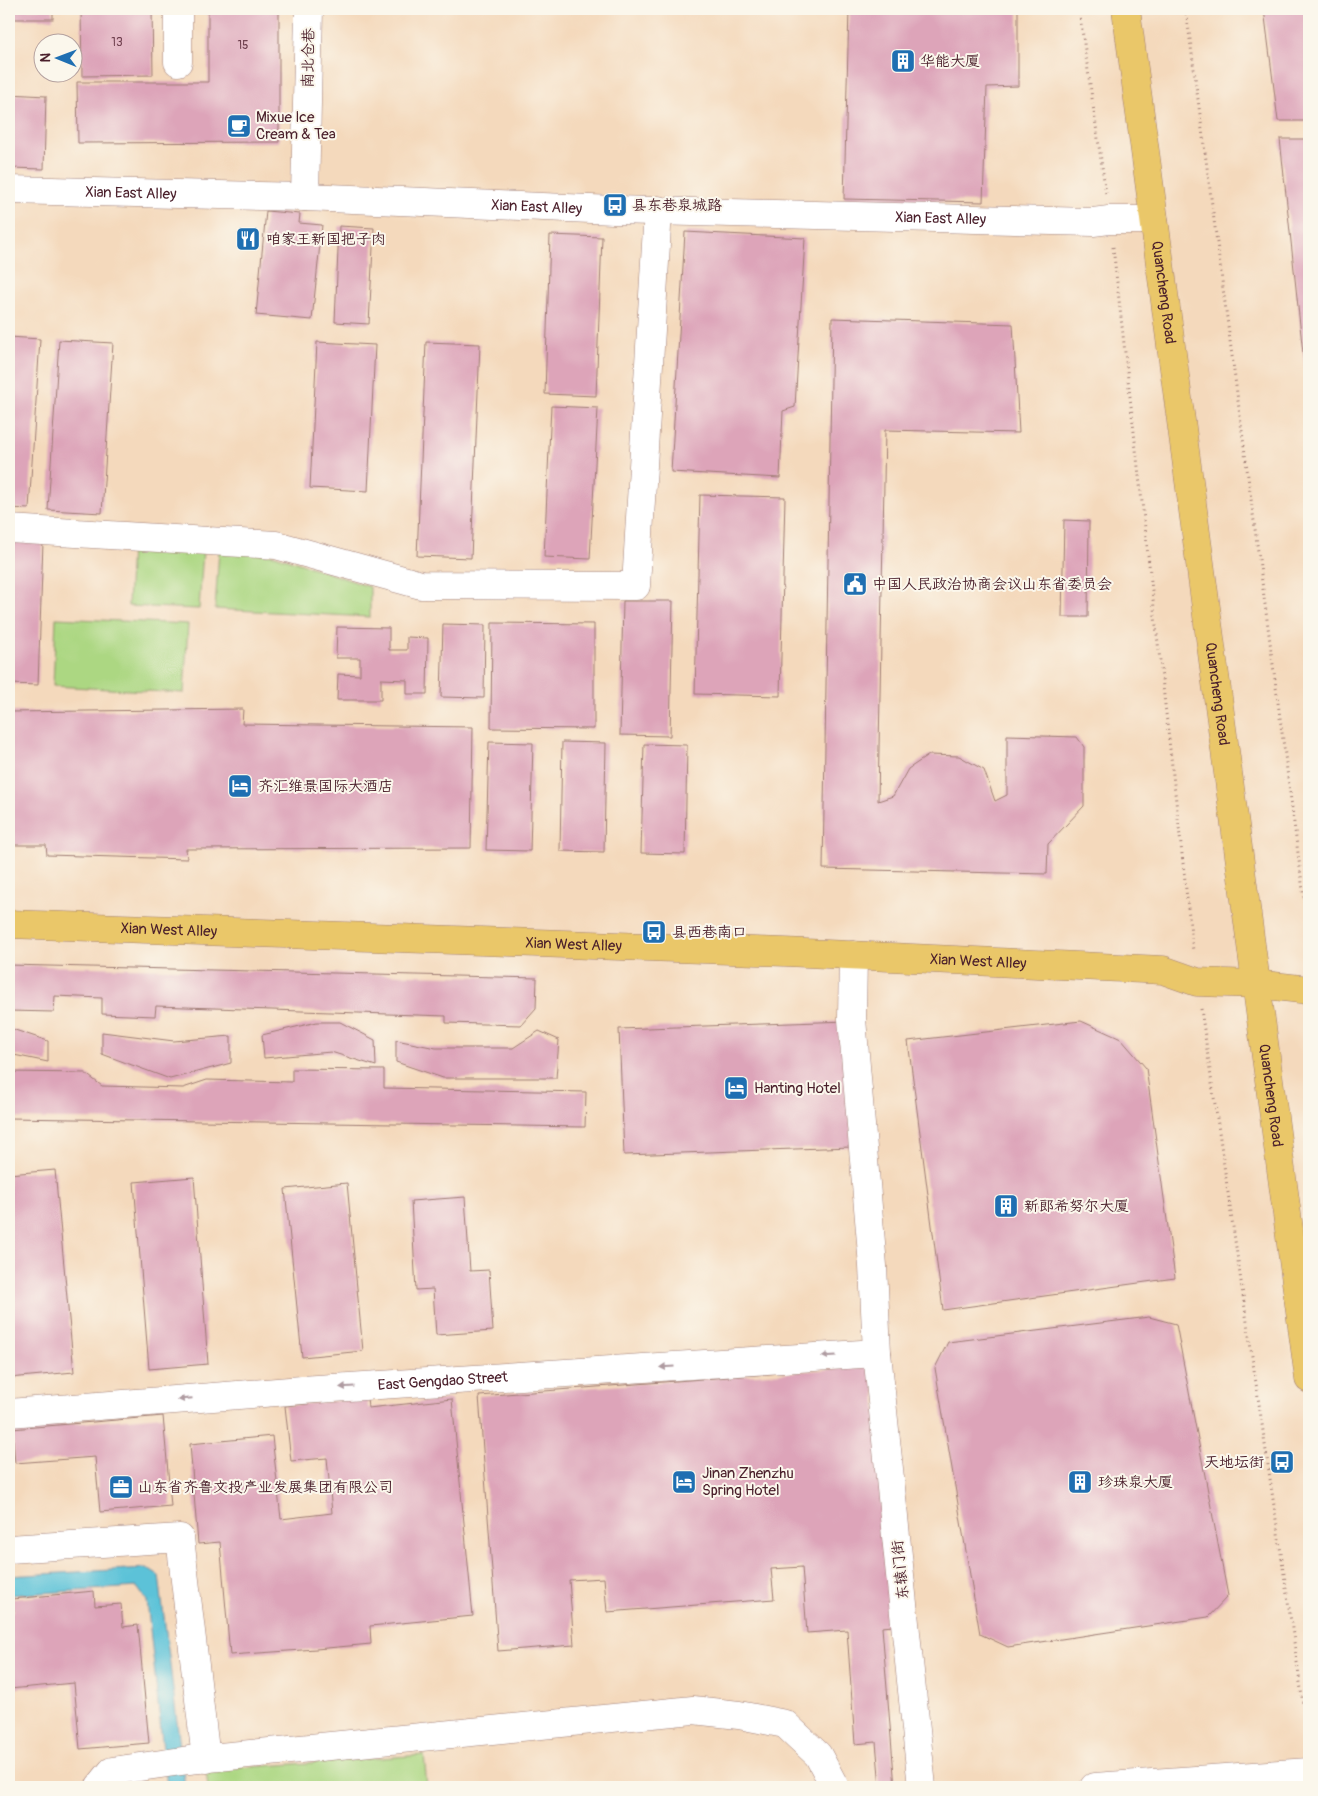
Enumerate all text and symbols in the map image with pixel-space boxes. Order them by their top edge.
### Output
street label: 南北仓巷 [298,28,319,88]
north arrow [32,32,82,82]
house number: 13 [111,35,123,50]
house number: 15 [237,38,249,53]
building icon: 华能大厦 [890,48,916,74]
place label: 华能大厦 [920,52,980,71]
text: N [37,53,54,63]
place label: Mixue Ice Cream & Tea [256,108,336,144]
cafe icon: Mixue Ice Cream & Tea [226,113,252,139]
street label: Xian East Alley [85,183,177,204]
bus stop icon: 县东巷泉城路 [602,192,628,218]
street label: Xian East Alley [491,196,583,219]
place label: 县东巷泉城路 [632,196,722,215]
street label: Xian East Alley [895,208,987,229]
restaurant icon: 咱家王新国把子肉 [235,226,261,252]
place label: 咱家王新国把子肉 [266,230,386,249]
street label: Quancheng Road [1147,240,1180,345]
public building icon: 中国人民政治协商会议山东省委员会 [842,571,868,597]
place label: 中国人民政治协商会议山东省委员会 [872,575,1112,594]
street label: Quancheng Road [1201,641,1233,747]
hotel icon: 齐汇维景国际大酒店 [227,773,253,799]
place label: 齐汇维景国际大酒店 [258,777,393,796]
street label: Xian West Alley [120,919,218,942]
bus stop icon: 县西巷南口 [641,919,667,945]
place label: 县西巷南口 [672,923,747,942]
street label: Xian West Alley [525,934,623,956]
street label: Xian West Alley [930,950,1027,974]
street label: Quancheng Road [1254,1043,1287,1148]
hotel icon: Hanting Hotel [723,1075,749,1101]
place label: Hanting Hotel [754,1079,841,1098]
building icon: 新郎希努尔大厦 [993,1193,1019,1219]
place label: 新郎希努尔大厦 [1024,1197,1129,1216]
one-way arrow [820,1353,836,1361]
one-way arrow [658,1363,674,1371]
street label: East Gengdao Street [377,1368,509,1395]
one-way arrow [339,1383,355,1391]
one-way arrow [177,1395,193,1403]
bus stop icon: 天地坛街 [1269,1449,1295,1475]
place label: 天地坛街 [1204,1453,1264,1472]
place label: Jinan Zhenzhu Spring Hotel [702,1464,794,1500]
hotel icon: Jinan Zhenzhu Spring Hotel [671,1469,697,1495]
building icon: 珍珠泉大厦 [1067,1469,1093,1495]
place label: 珍珠泉大厦 [1098,1473,1173,1492]
office icon: 山东省齐鲁文投产业发展集团有限公司 [108,1474,134,1500]
place label: 山东省齐鲁文投产业发展集团有限公司 [138,1478,393,1497]
street label: 东辕门街 [888,1539,913,1601]

